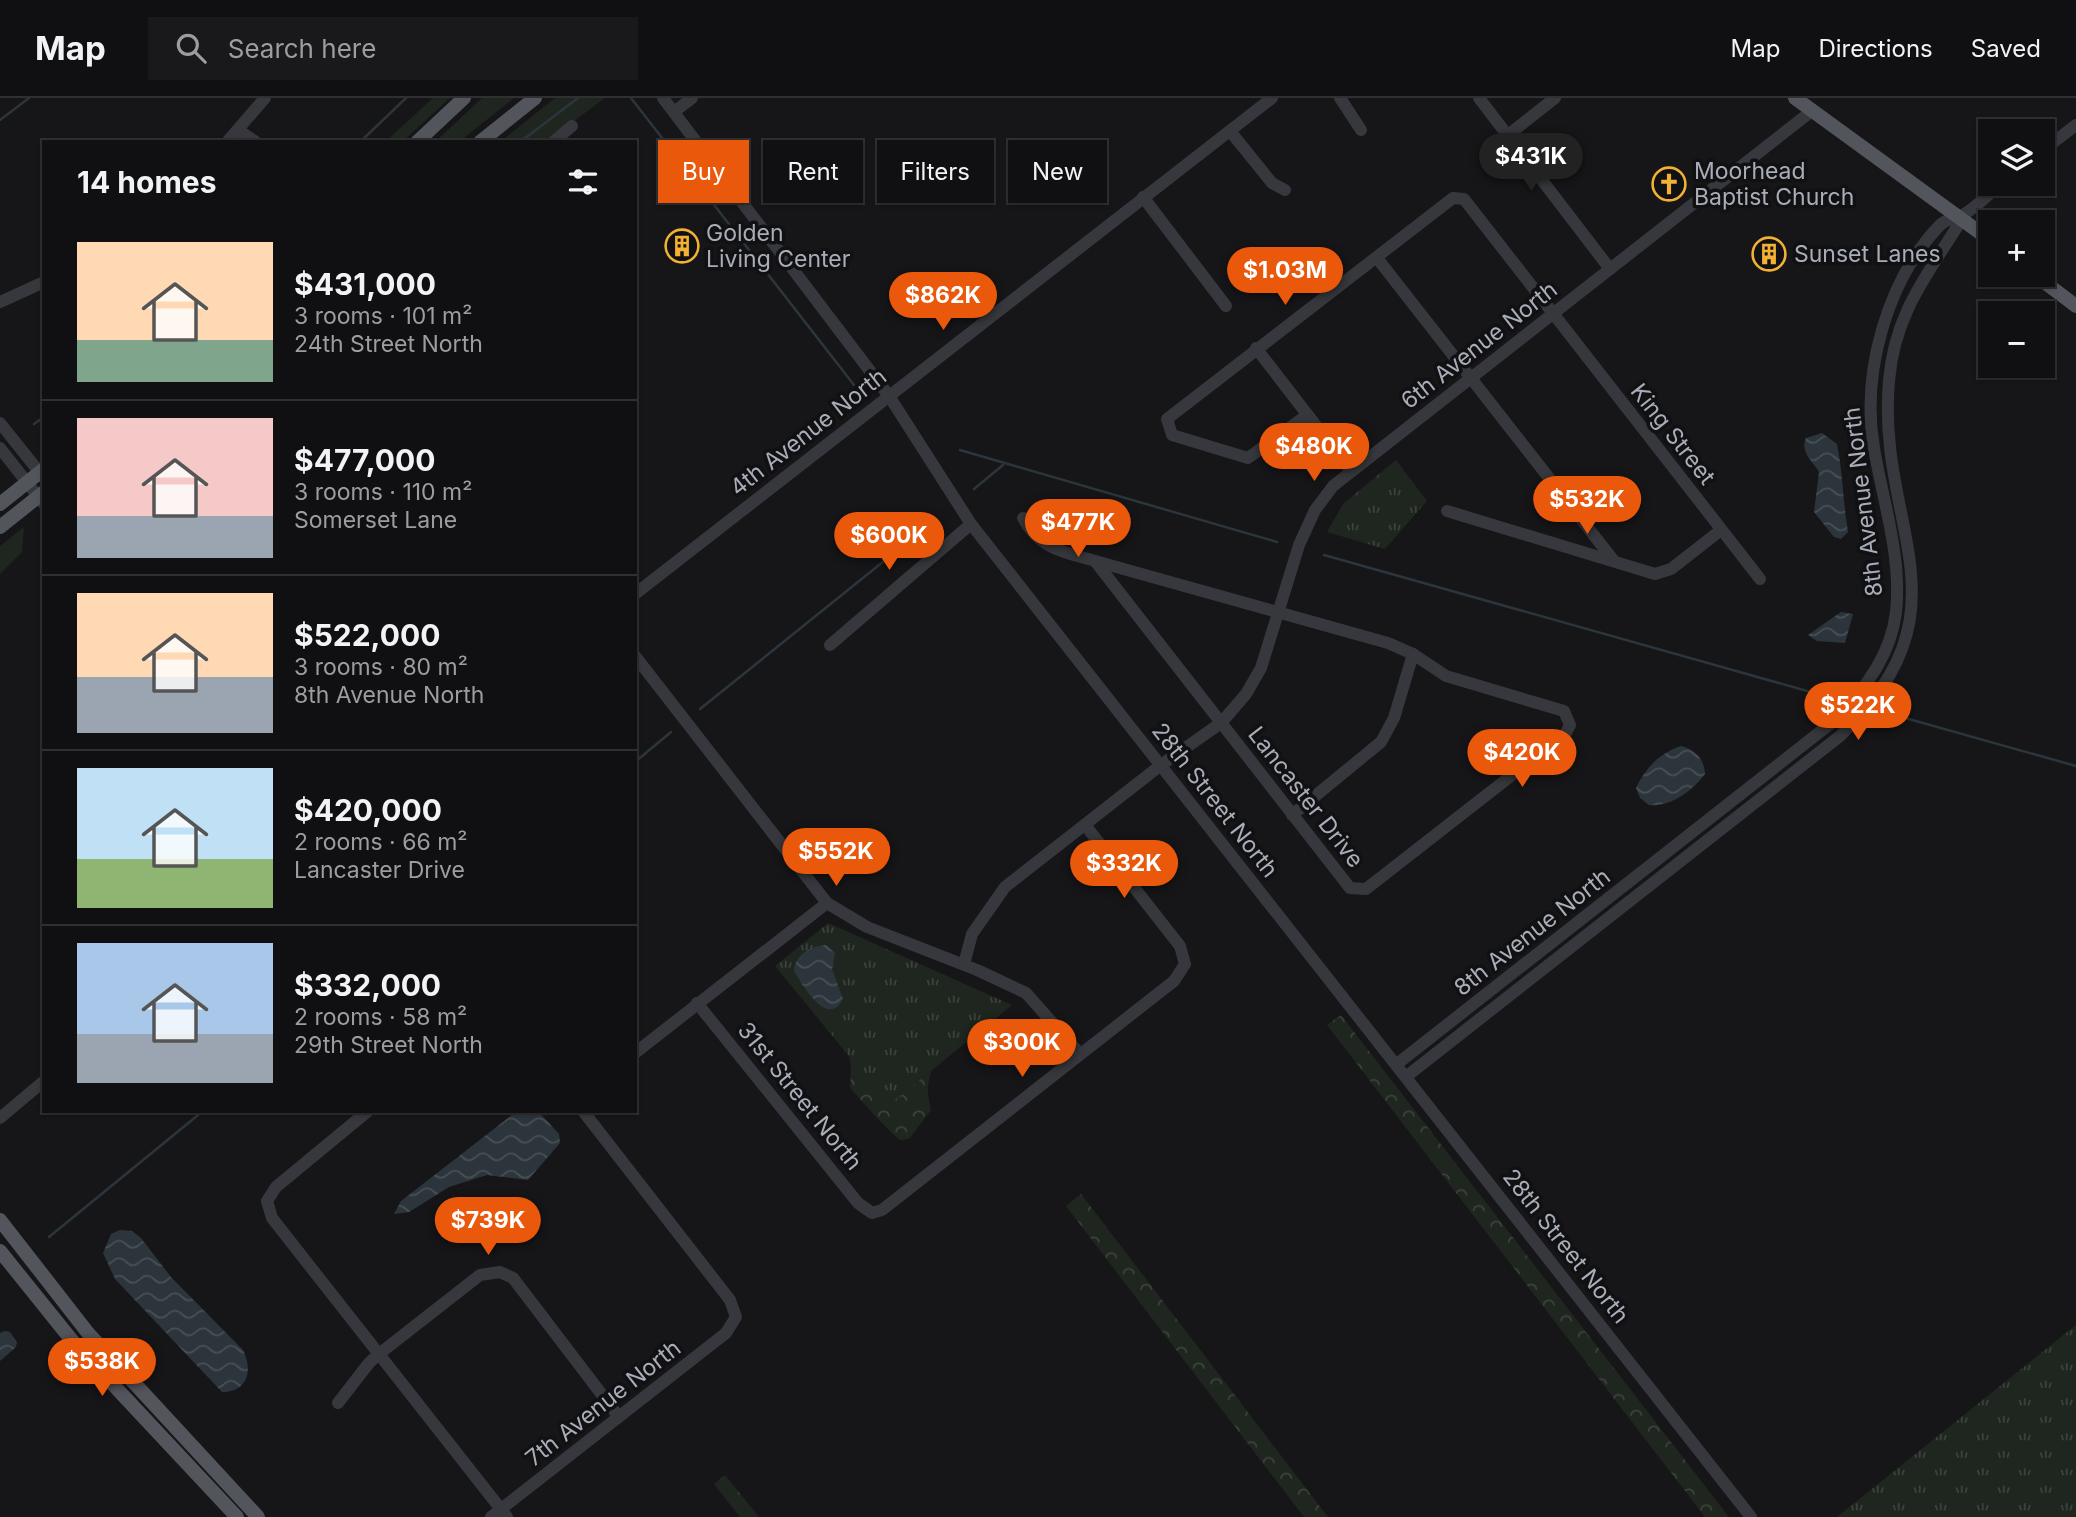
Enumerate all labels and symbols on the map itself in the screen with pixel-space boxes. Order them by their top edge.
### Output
pin: $431K [1482,134,1580,193]
place label: Moorhead Baptist Church [1694,157,1854,211]
church icon: Moorhead Baptist Church [1650,165,1688,203]
place label: Golden Living Center [706,219,851,273]
building icon: Golden Living Center [663,227,701,265]
building icon: Sunset Lanes [1750,235,1788,273]
place label: Sunset Lanes [1794,240,1941,268]
pin: $1.03M [1228,248,1342,307]
pin: $862K [894,272,992,332]
street label: 6th Avenue North [1395,275,1563,415]
street label: 4th Avenue North [724,362,892,502]
street label: King Street [1625,378,1721,490]
street label: 8th Avenue North [1838,406,1888,598]
pin: $480K [1265,424,1363,483]
pin: $532K [1538,476,1636,536]
pin: $477K [1029,500,1127,559]
pin: $600K [840,512,938,572]
pin: $522K [1809,682,1907,742]
street label: 28th Street North [1146,717,1284,883]
street label: Lancaster Drive [1242,721,1370,873]
pin: $420K [1473,730,1571,789]
pin: $552K [787,828,885,888]
pin: $332K [1075,840,1173,900]
street label: 8th Avenue North [1448,862,1616,1002]
street label: 31st Street North [732,1016,868,1176]
pin: $300K [973,1020,1071,1079]
street label: 28th Street North [1497,1163,1635,1329]
pin: $739K [439,1198,537,1257]
street label: 7th Avenue North [520,1334,686,1472]
pin: $538K [53,1338,151,1398]

